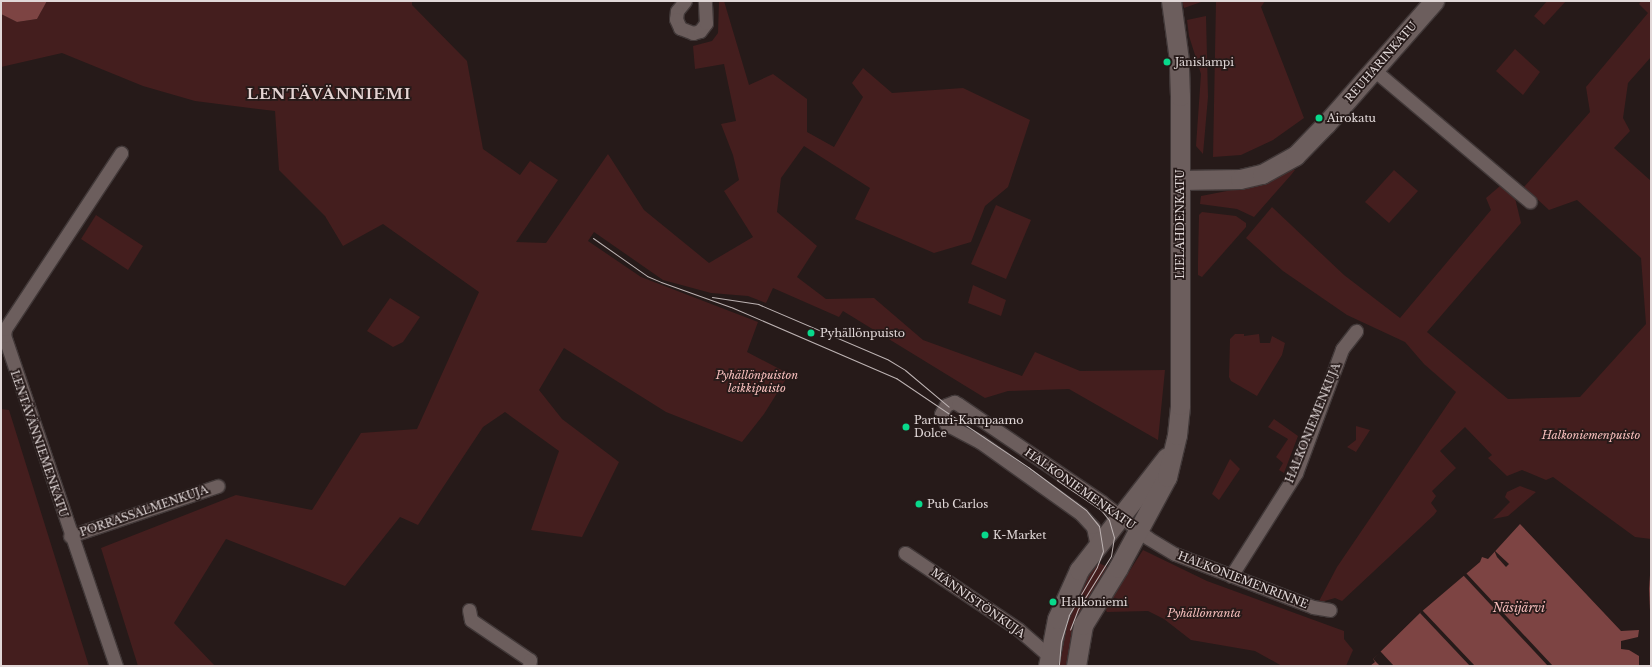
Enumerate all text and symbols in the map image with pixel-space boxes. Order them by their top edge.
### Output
street label: REUHARINKATU [1342,19,1420,105]
place label: Jänislampi [1175,55,1234,69]
marker: Jänislampi [1162,57,1172,67]
district label: LENTÄVÄNNIEMI [247,85,411,103]
place label: Airokatu [1327,111,1376,125]
marker: Airokatu [1314,113,1324,123]
street label: LIELAHDENKATU [1173,169,1187,279]
place label: Pyhällönpuisto [820,326,905,340]
marker: Pyhällönpuisto [805,327,817,339]
street label: HALKONIEMENKUJA [1283,361,1343,485]
street label: LENTÄVÄNNIEMENKATU [8,369,70,519]
park label: Pyhällönpuiston leikkipuisto [716,369,798,395]
place label: Parturi-Kampaamo Dolce [914,414,1023,440]
marker: Parturi-Kampaamo Dolce [901,422,911,432]
park label: Halkoniemenpuisto [1542,428,1640,442]
street label: HALKONIEMENKATU [1022,446,1138,532]
street label: PORRASSALMENKUJA [78,483,210,539]
place label: Pub Carlos [927,497,988,511]
marker: Pub Carlos [914,499,924,509]
place label: K-Market [993,528,1046,542]
marker: K-Market [980,530,990,540]
street label: HALKONIEMENRINNE [1176,549,1310,611]
street label: MÄNNISTÖNKUJA [929,566,1027,640]
place label: Halkoniemi [1061,595,1128,609]
marker: Halkoniemi [1048,597,1058,607]
water label: Näsijärvi [1493,601,1545,615]
park label: Pyhällönranta [1167,606,1241,620]

